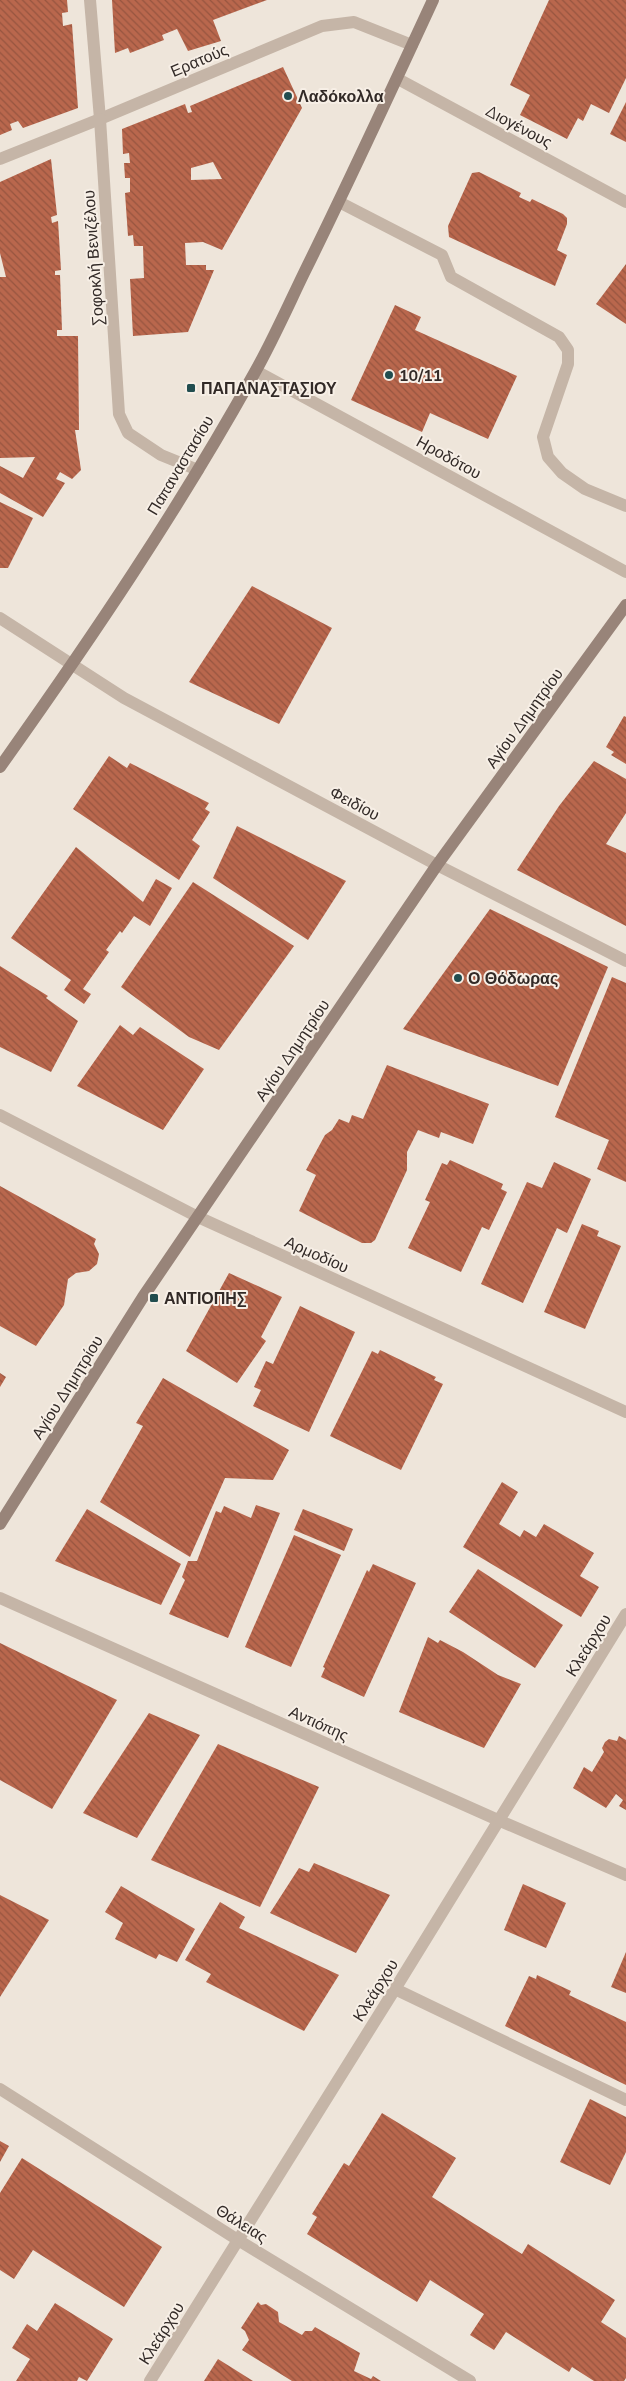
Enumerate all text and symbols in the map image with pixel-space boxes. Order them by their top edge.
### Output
street label: Ερατούς [167,39,232,83]
place label: Λαδόκολλα [298,86,384,108]
marker: Λαδόκολλα [282,90,294,102]
street label: Διογένους [481,100,556,154]
street label: Σοφοκλή Βενιζέλου [78,189,110,326]
place label: 10/11 [399,365,442,387]
marker: 10/11 [383,369,395,381]
place label: ΠΑΠΑΝΑΣΤΑΣΙΟΥ [201,378,337,400]
marker: ΠΑΠΑΝΑΣΤΑΣΙΟΥ [185,382,197,394]
street label: Παπαναστασίου [142,411,219,520]
street label: Ηροδότου [412,431,485,485]
street label: Αγίου Δημητρίου [481,664,569,773]
street label: Φειδίου [326,782,383,826]
place label: Ο Θόδωρας [468,968,558,990]
marker: Ο Θόδωρας [452,972,464,984]
street label: Αγίου Δημητρίου [251,995,335,1106]
street label: Αρμοδίου [281,1231,352,1279]
place label: ΑΝΤΙΟΠΗΣ [164,1288,247,1310]
marker: ΑΝΤΙΟΠΗΣ [148,1292,160,1304]
street label: Αγίου Δημητρίου [27,1331,109,1444]
street label: Κλεάρχου [561,1610,617,1681]
street label: Αντιόπης [285,1701,352,1747]
street label: Κλεάρχου [348,1955,404,2026]
street label: Θάλειας [211,2199,272,2249]
street label: Κλεάρχου [134,2298,190,2369]

